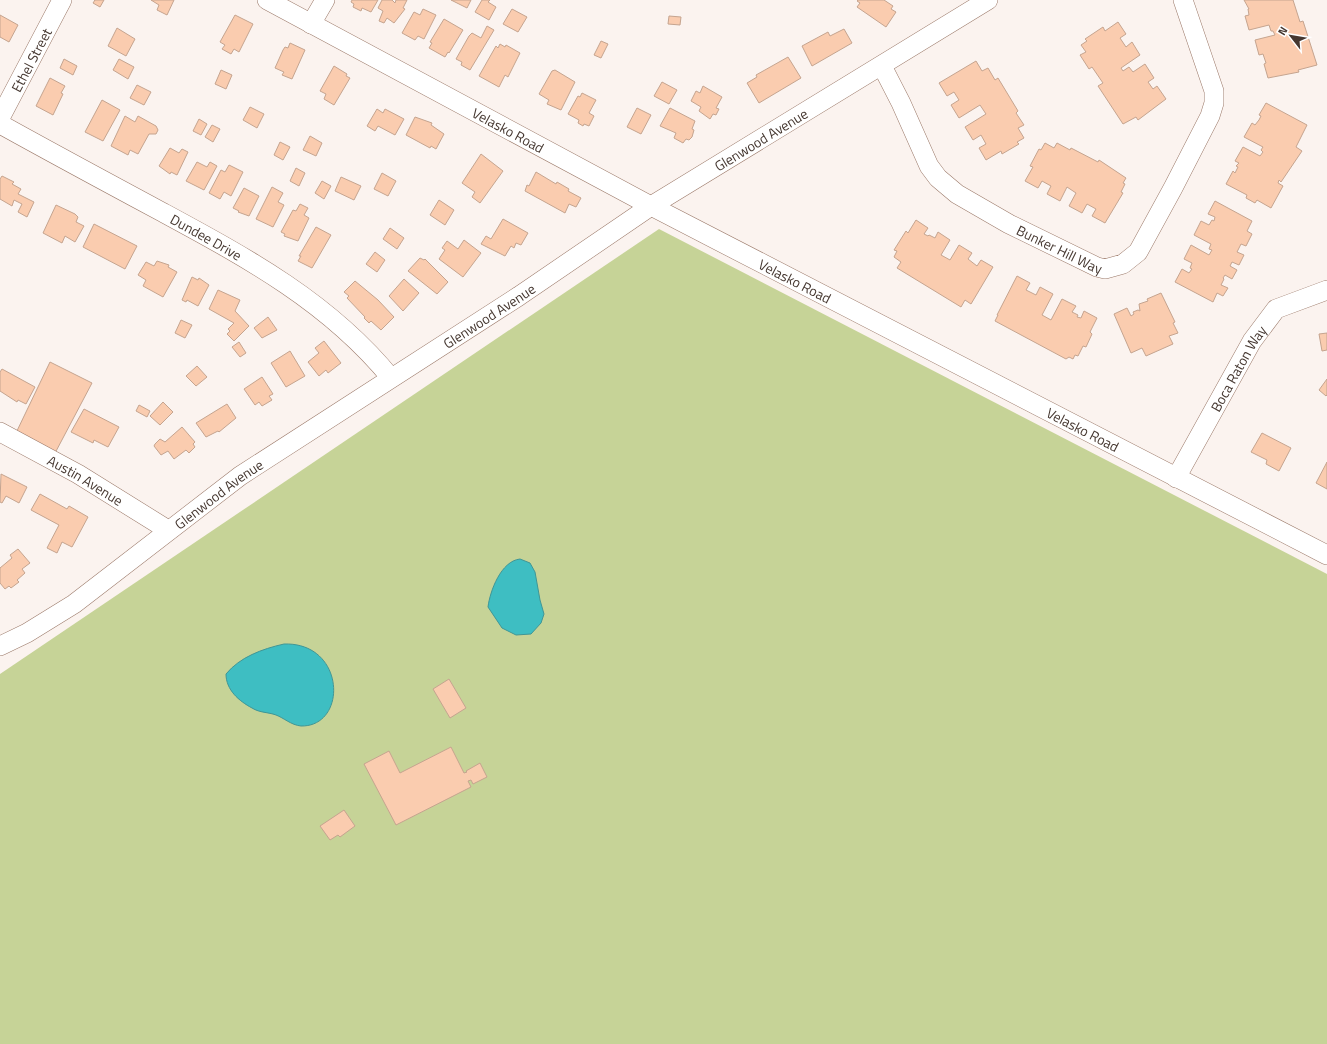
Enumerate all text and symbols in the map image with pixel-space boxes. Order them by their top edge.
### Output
north arrow [1271,16,1311,56]
text: N [1274,23,1291,38]
street label: Ethel Street [5,24,56,95]
street label: Velasko Road [469,102,548,157]
street label: Glenwood Avenue [710,102,811,176]
street label: Dundee Drive [167,208,246,265]
street label: Bunker Hill Way [1013,219,1105,279]
street label: Velasko Road [755,253,835,308]
street label: Glenwood Avenue [439,278,539,353]
street label: Boca Raton Way [1204,320,1271,415]
street label: Velasko Road [1043,402,1123,456]
street label: Austin Avenue [44,449,128,510]
street label: Glenwood Avenue [170,453,267,534]

